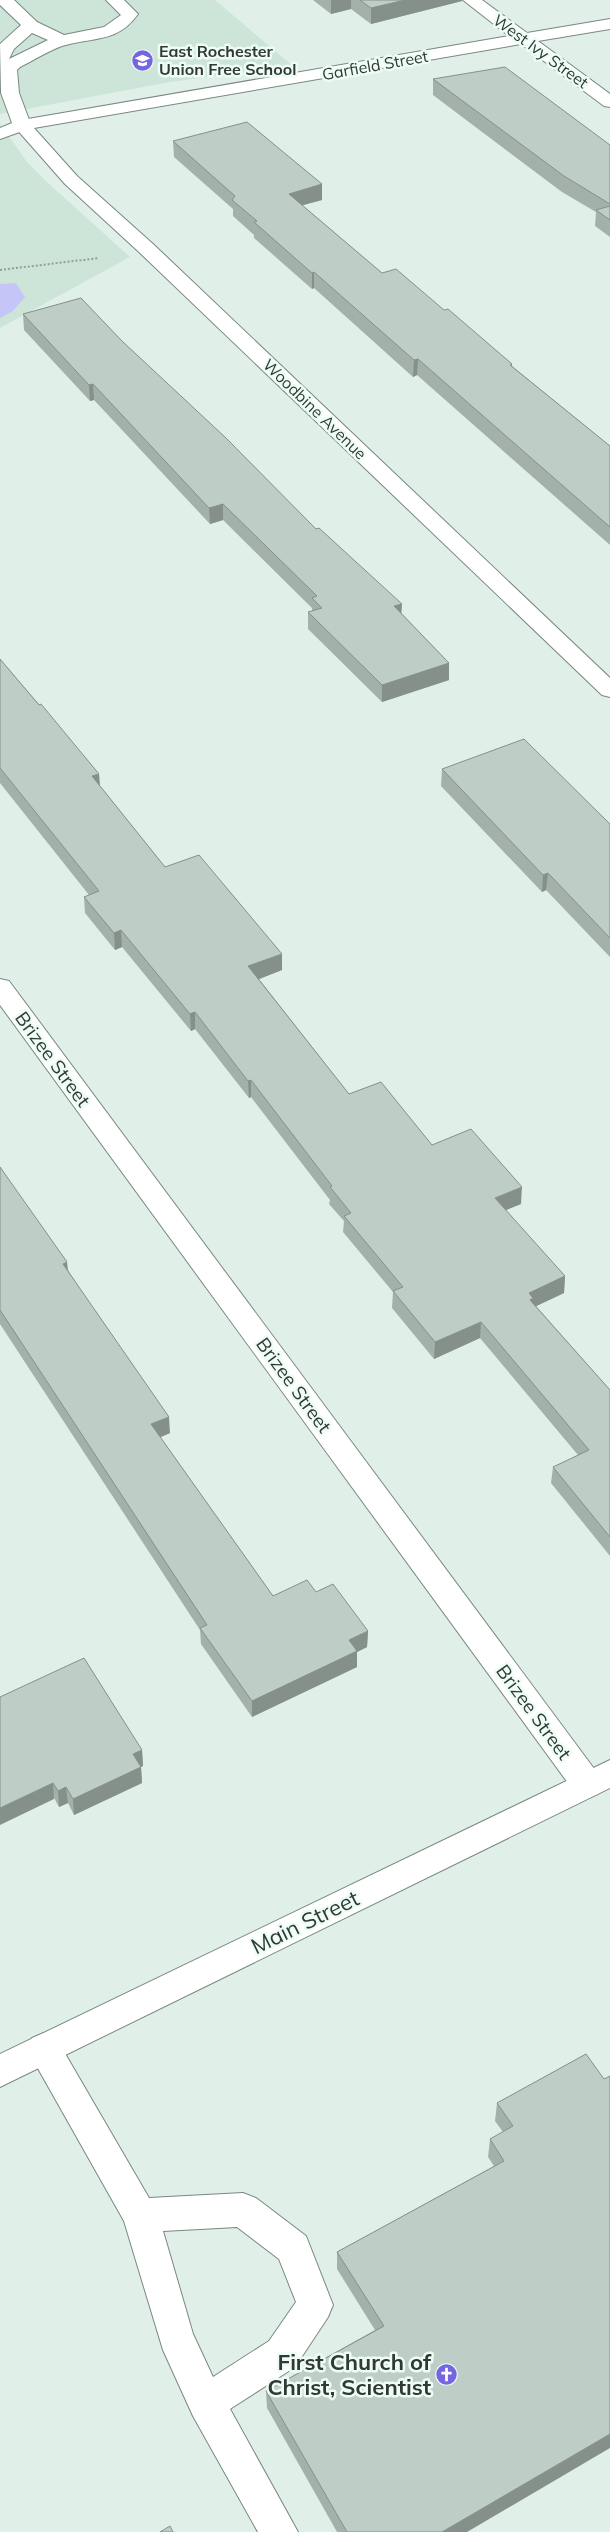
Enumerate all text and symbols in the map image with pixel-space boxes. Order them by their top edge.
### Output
street label: West Ivy Street [489,10,593,93]
place label: East Rochester Union Free School [159,41,296,79]
street label: Garfield Street [320,46,430,84]
school or university icon: East Rochester Union Free School [131,48,155,72]
street label: Woodbine Avenue [259,355,371,463]
street label: Brizee Street [10,1007,96,1112]
street label: Brizee Street [251,1333,337,1438]
street label: Brizee Street [491,1660,577,1765]
street label: Main Street [246,1884,364,1960]
place label: First Church of Christ, Scientist [267,2348,432,2401]
church icon: First Church of Christ, Scientist [435,2363,459,2387]

